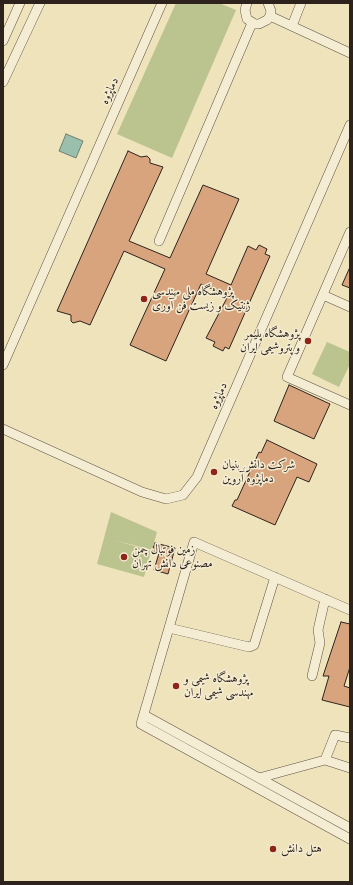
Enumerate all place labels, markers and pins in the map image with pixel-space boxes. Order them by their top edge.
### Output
place label: پژوهشگاه ملی مهندسی ژنتیک و زیست فن آوری [152,285,251,313]
marker: پژوهشگاه ملی مهندسی ژنتیک و زیست فن آوری [139,294,149,304]
place label: پژوهشگاه پلیمر و پتروشیمی ایران [240,327,300,355]
marker: پژوهشگاه پلیمر و پتروشیمی ایران [303,336,313,346]
place label: شرکت دانش بنیان دماپژوه آروین [222,458,295,486]
marker: شرکت دانش بنیان دماپژوه آروین [209,467,219,477]
place label: زمین فوتبال چمن مصنوعی دانش تهران [132,543,213,571]
marker: زمین فوتبال چمن مصنوعی دانش تهران [119,552,129,562]
place label: پژوهشگاه شیمی و مهندسی شیمی ایران [184,672,253,700]
marker: پژوهشگاه شیمی و مهندسی شیمی ایران [171,681,181,691]
place label: هتل دانش [281,842,322,856]
marker: هتل دانش [268,844,278,854]

